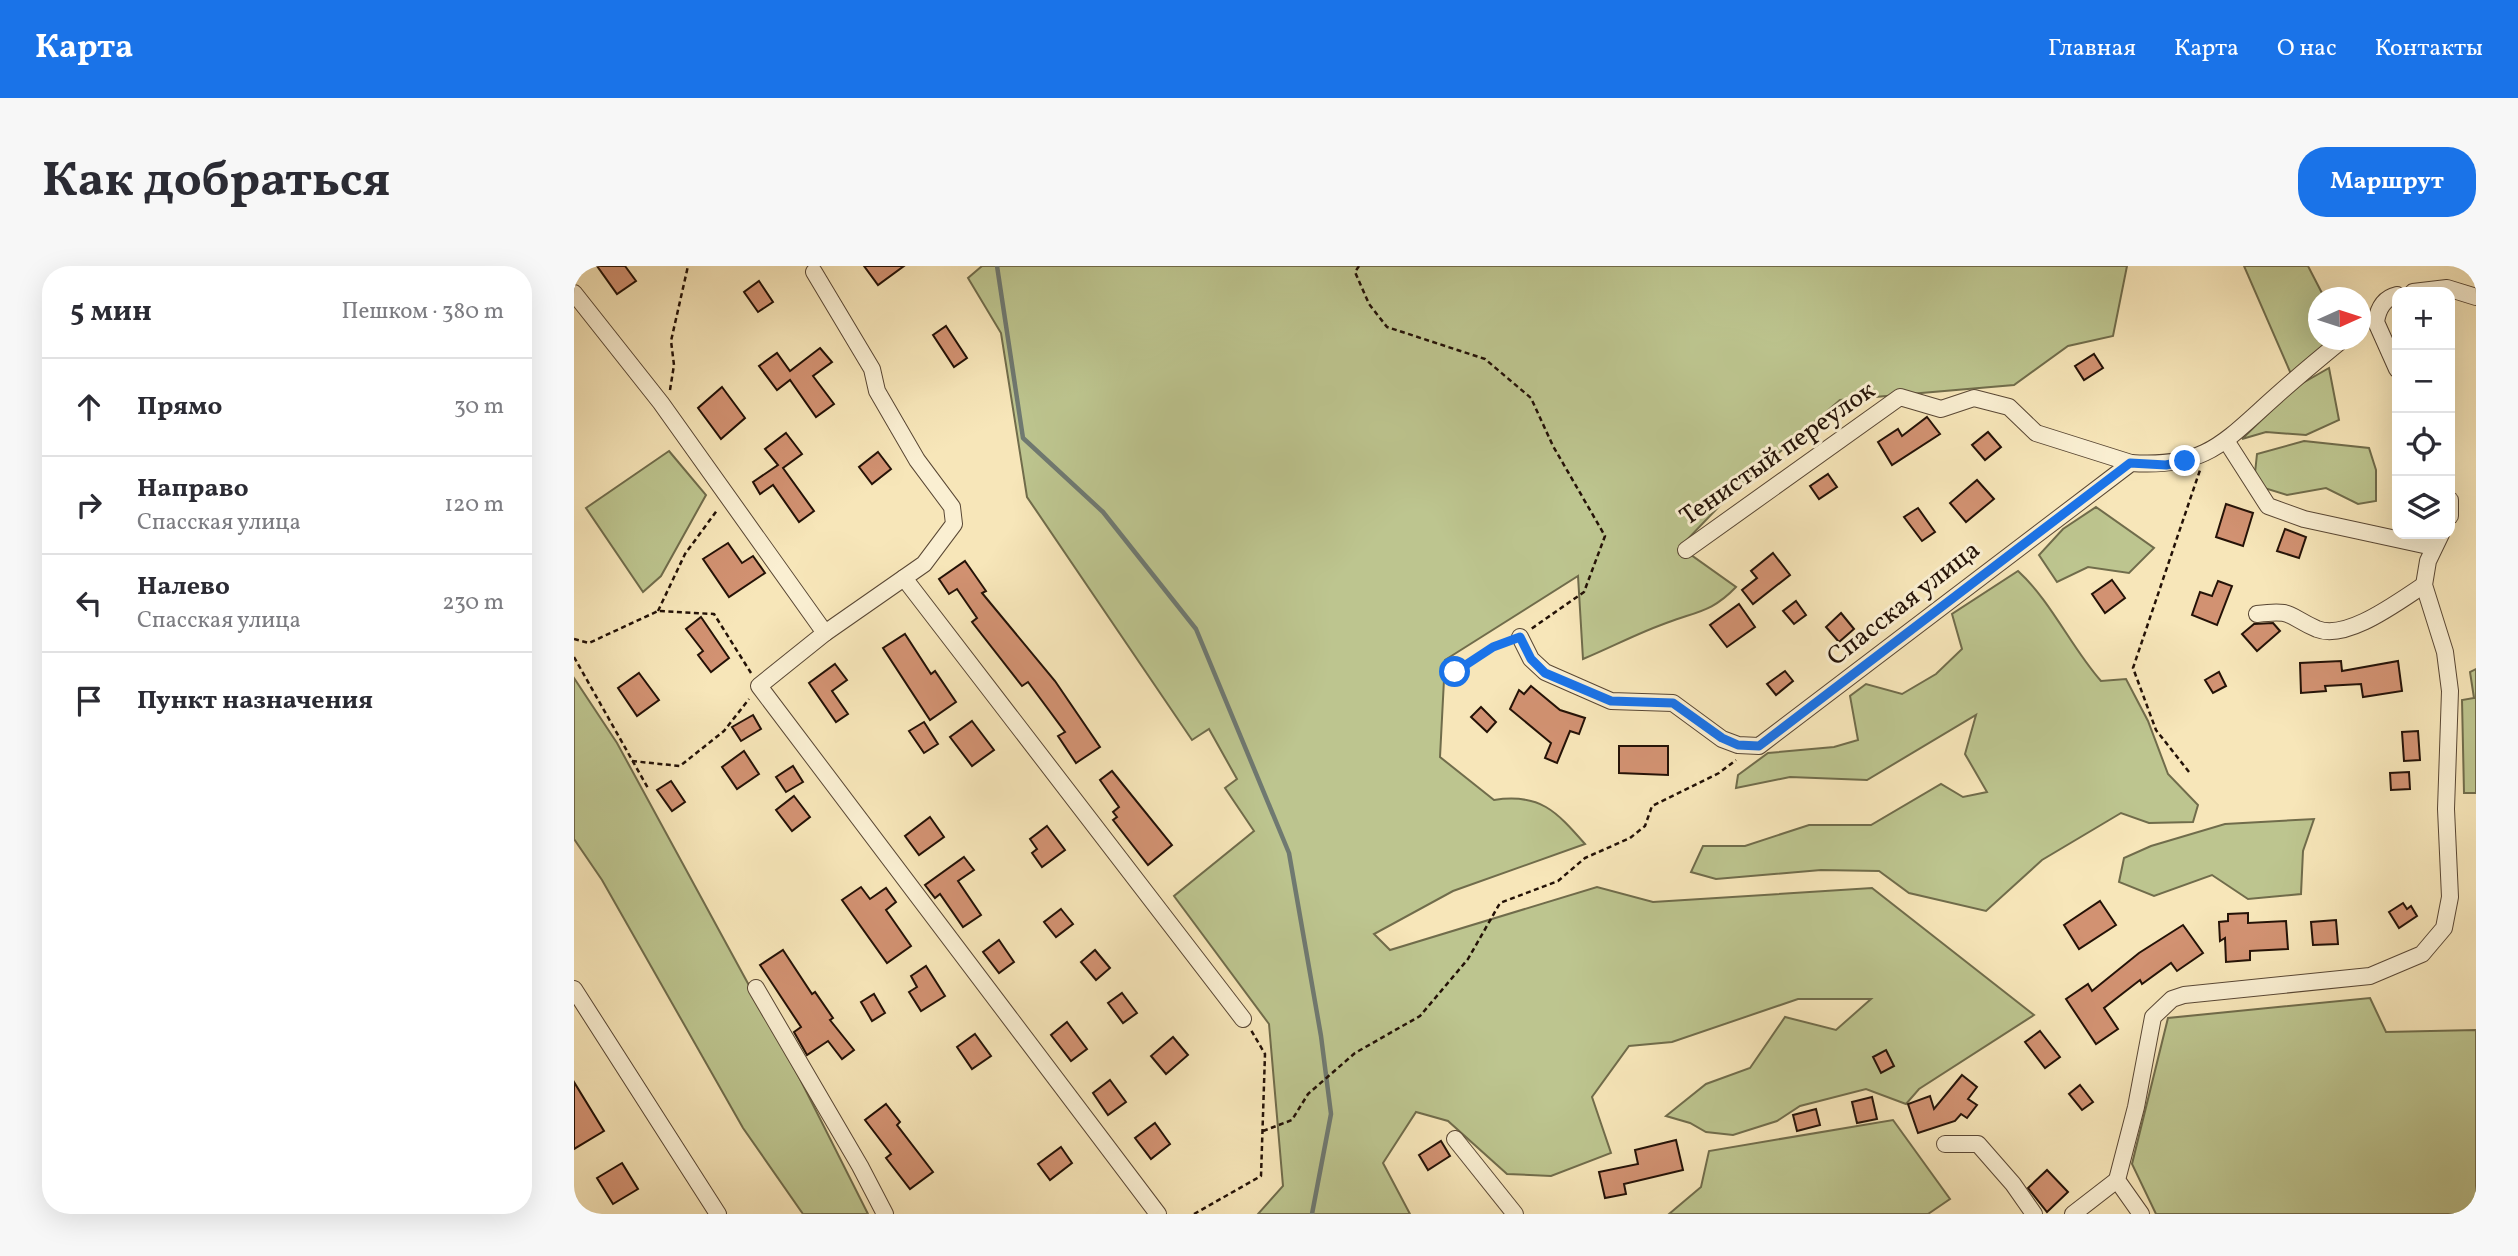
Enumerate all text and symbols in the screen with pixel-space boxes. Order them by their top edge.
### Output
text: Карта [35,26,133,72]
text: Главная [2048,32,2136,66]
text: Карта [2174,32,2239,66]
text: О нас [2277,32,2337,66]
text: Контакты [2375,32,2483,66]
button: Маршрут [2298,147,2476,217]
text: Как добраться [42,148,390,217]
north arrow [2308,287,2371,350]
map controls [2392,287,2455,539]
button: + [2392,287,2455,350]
text: 5 мин [70,291,152,333]
text: Пешком · 380 m [341,296,504,328]
button: − [2392,350,2455,413]
street label: Тенистый переулок [1673,373,1883,535]
icon: ahead [70,388,108,426]
text: Прямо [137,389,222,425]
text: 30 m [454,391,504,423]
button: locate [2392,413,2455,476]
route end [2169,445,2200,476]
text: Направо [137,471,249,507]
button: layers [2392,476,2455,539]
icon: right [70,486,108,524]
text: 120 m [444,489,504,521]
text: Спасская улица [137,507,301,539]
street label: Спасская улица [1820,533,1988,675]
text: Налево [137,569,230,605]
icon: left [70,584,108,622]
text: 230 m [442,587,504,619]
text: Спасская улица [137,605,301,637]
route start [1439,656,1470,687]
icon: arrive [70,682,108,720]
text: Пункт назначения [137,683,373,719]

